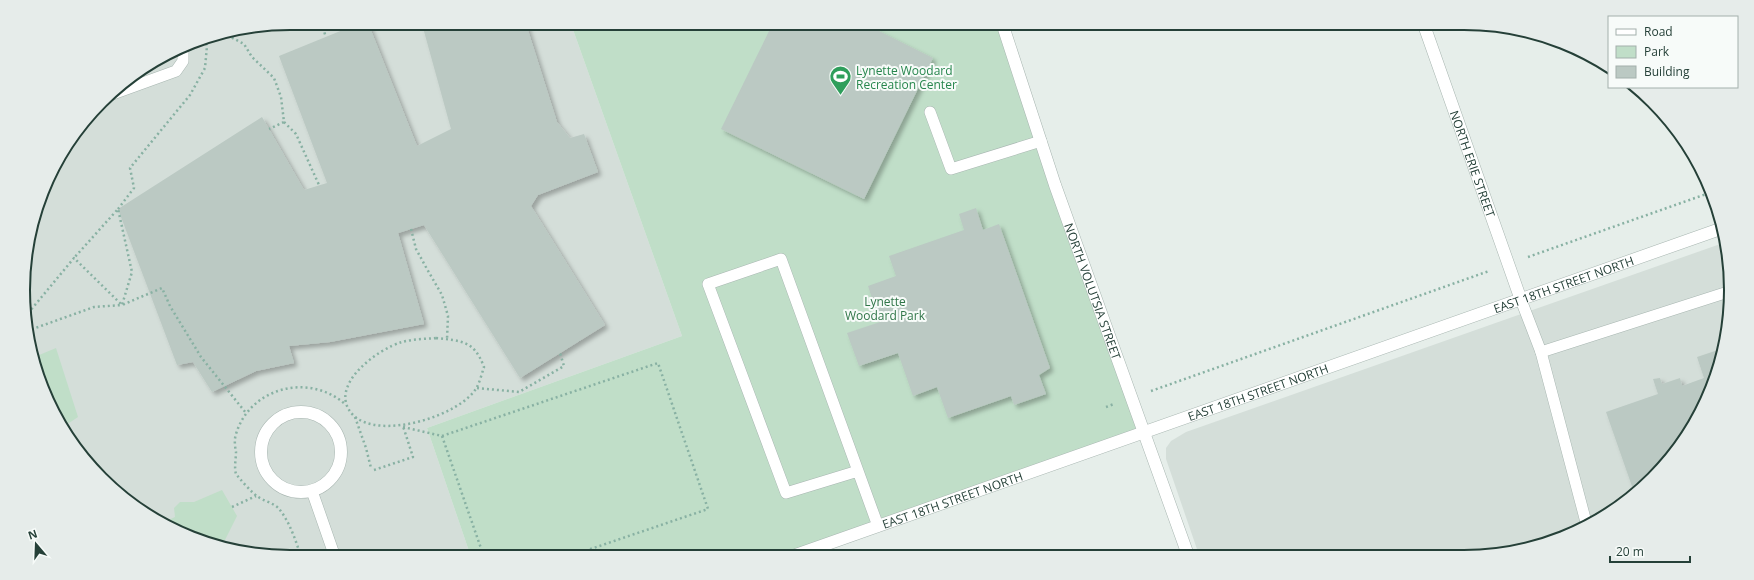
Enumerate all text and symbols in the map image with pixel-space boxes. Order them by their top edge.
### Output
legend [1608,16,1738,88]
text: Road [1644,23,1673,40]
text: Park [1644,43,1670,60]
place label: Lynette Woodard Recreation Center [856,62,957,93]
text: Building [1644,63,1690,80]
sports icon: Lynette Woodard Recreation Center [827,64,853,97]
street label: NORTH ERIE STREET [1446,108,1500,220]
street label: NORTH VOLUTSIA STREET [1061,221,1126,362]
street label: EAST 18TH STREET NORTH [1491,252,1636,317]
park label: Lynette Woodard Park [845,293,926,324]
street label: EAST 18TH STREET NORTH [1185,359,1330,425]
street label: EAST 18TH STREET NORTH [880,467,1025,532]
north arrow [16,524,56,564]
text: N [26,526,39,543]
scale bar [1610,538,1690,564]
text: 20 m [1616,543,1644,560]

